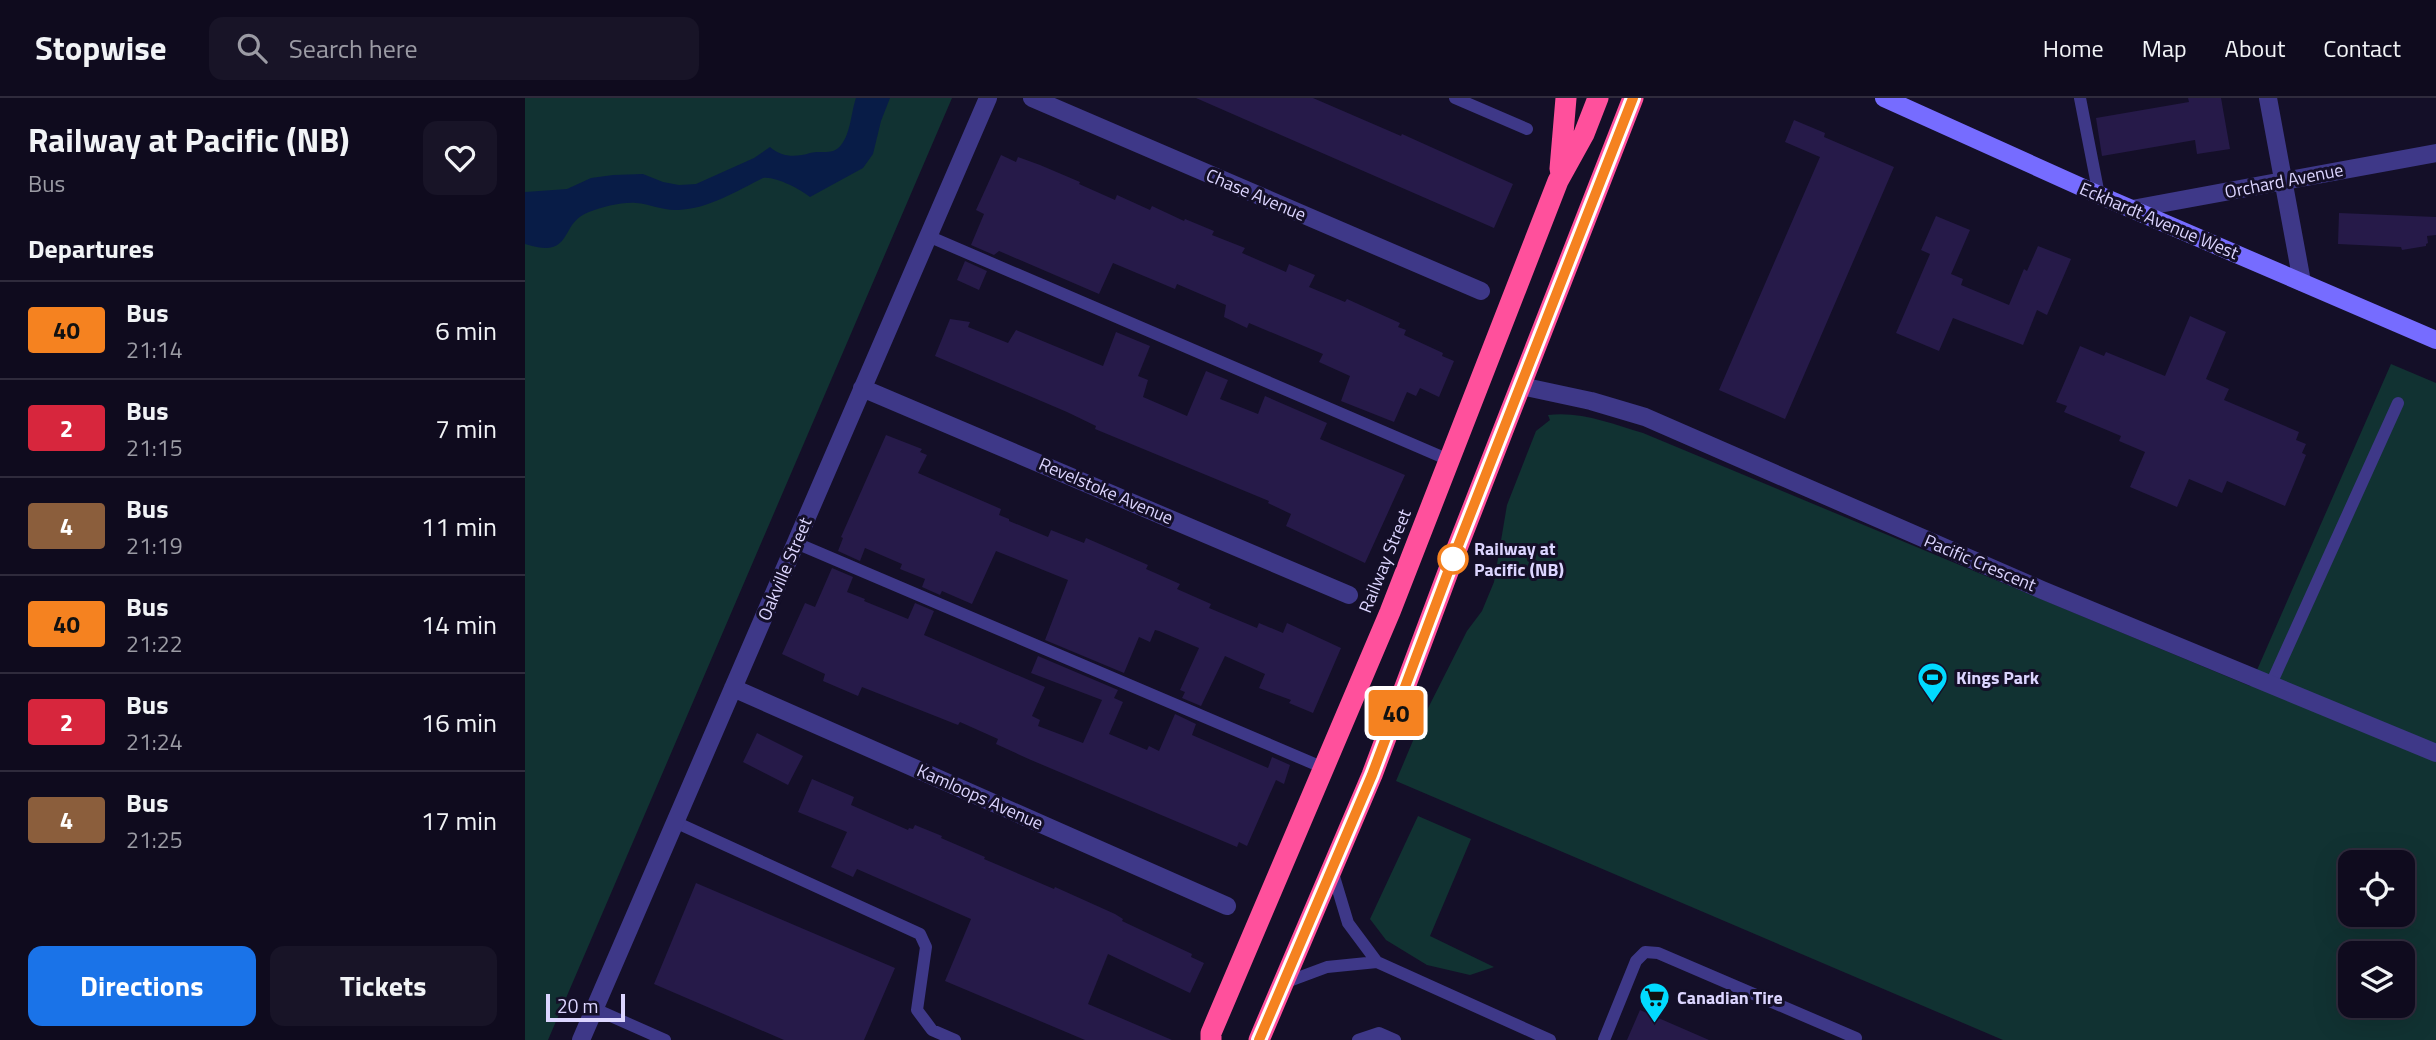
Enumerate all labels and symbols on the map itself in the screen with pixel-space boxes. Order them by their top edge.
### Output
street label: Orchard Avenue [2222,156,2346,205]
street label: Chase Avenue [1202,161,1310,228]
street label: Eckhardt Avenue West [2076,175,2244,267]
street label: Revelstoke Avenue [1035,450,1178,531]
street label: Railway Street [1351,504,1418,617]
street label: Oakville Street [751,512,819,625]
street label: Pacific Crescent [1920,527,2041,598]
place label: Railway at Pacific (NB) [1474,535,1564,583]
marker: Railway at Pacific (NB) [1438,544,1468,574]
sports icon: Kings Park [1916,661,1950,705]
place label: Kings Park [1956,664,2040,691]
line badge: 40 [1365,690,1428,736]
street label: Kamloops Avenue [913,757,1048,836]
supermarket icon: Canadian Tire [1637,981,1671,1025]
place label: Canadian Tire [1677,984,1783,1011]
scale bar [546,991,625,1023]

